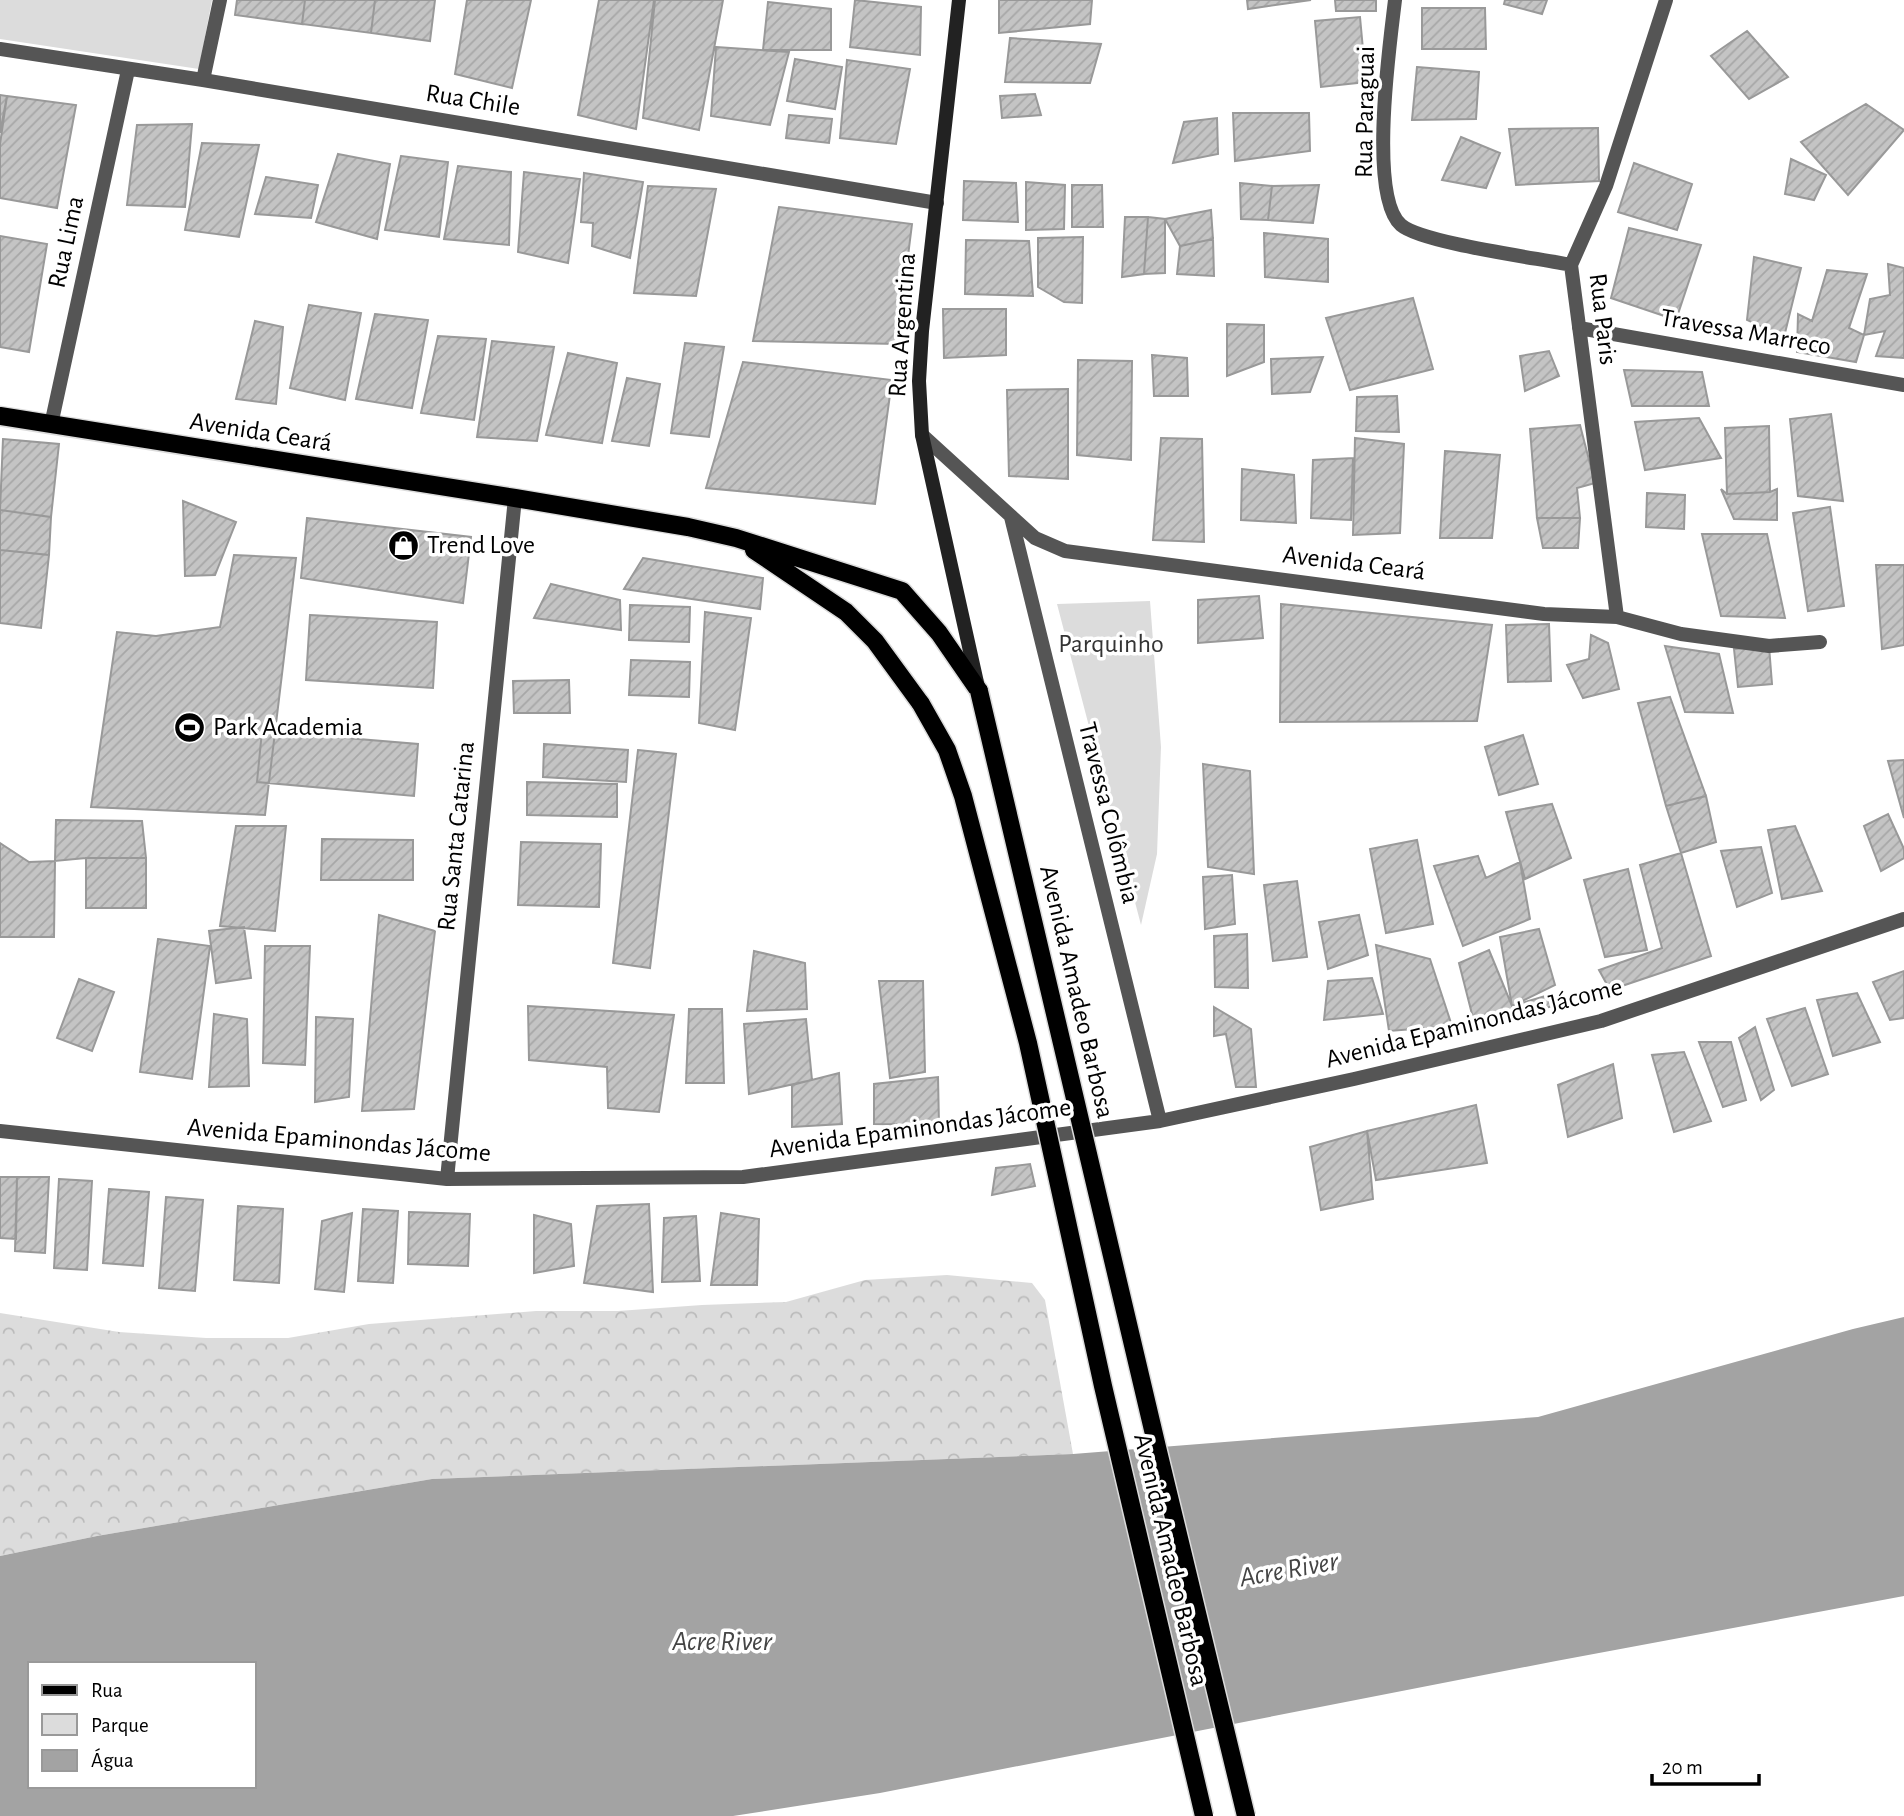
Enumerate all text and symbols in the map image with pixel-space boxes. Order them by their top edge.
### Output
street label: Rua Paraguai [1351,46,1379,178]
street label: Rua Chile [424,80,522,120]
street label: Rua Lima [44,194,88,290]
street label: Rua Argentina [884,252,920,398]
street label: Rua Paris [1584,272,1622,366]
street label: Travessa Marreco [1659,304,1833,360]
street label: Avenida Ceará [188,408,334,456]
shop icon: Trend Love [387,528,421,562]
place label: Trend Love [427,532,535,558]
street label: Avenida Ceará [1281,541,1427,585]
park label: Parquinho [1058,631,1164,657]
sports icon: Park Academia [173,710,207,744]
place label: Park Academia [213,714,363,740]
street label: Travessa Colômbia [1074,720,1144,906]
street label: Rua Santa Catarina [433,740,479,932]
street label: Avenida Amadeo Barbosa [1035,863,1119,1121]
street label: Avenida Epaminondas Jácome [1323,974,1625,1072]
street label: Avenida Epaminondas Jácome [767,1094,1073,1162]
street label: Avenida Epaminondas Jácome [186,1114,492,1166]
street label: Avenida Amadeo Barbosa [1129,1431,1213,1689]
water label: Acre River [1237,1547,1341,1593]
water label: Acre River [671,1628,773,1656]
legend [28,1662,256,1788]
text: Rua [91,1680,123,1701]
text: Parque [91,1715,149,1736]
scale bar [1652,1742,1759,1786]
text: Água [91,1748,134,1771]
text: 20 m [1662,1757,1703,1778]

